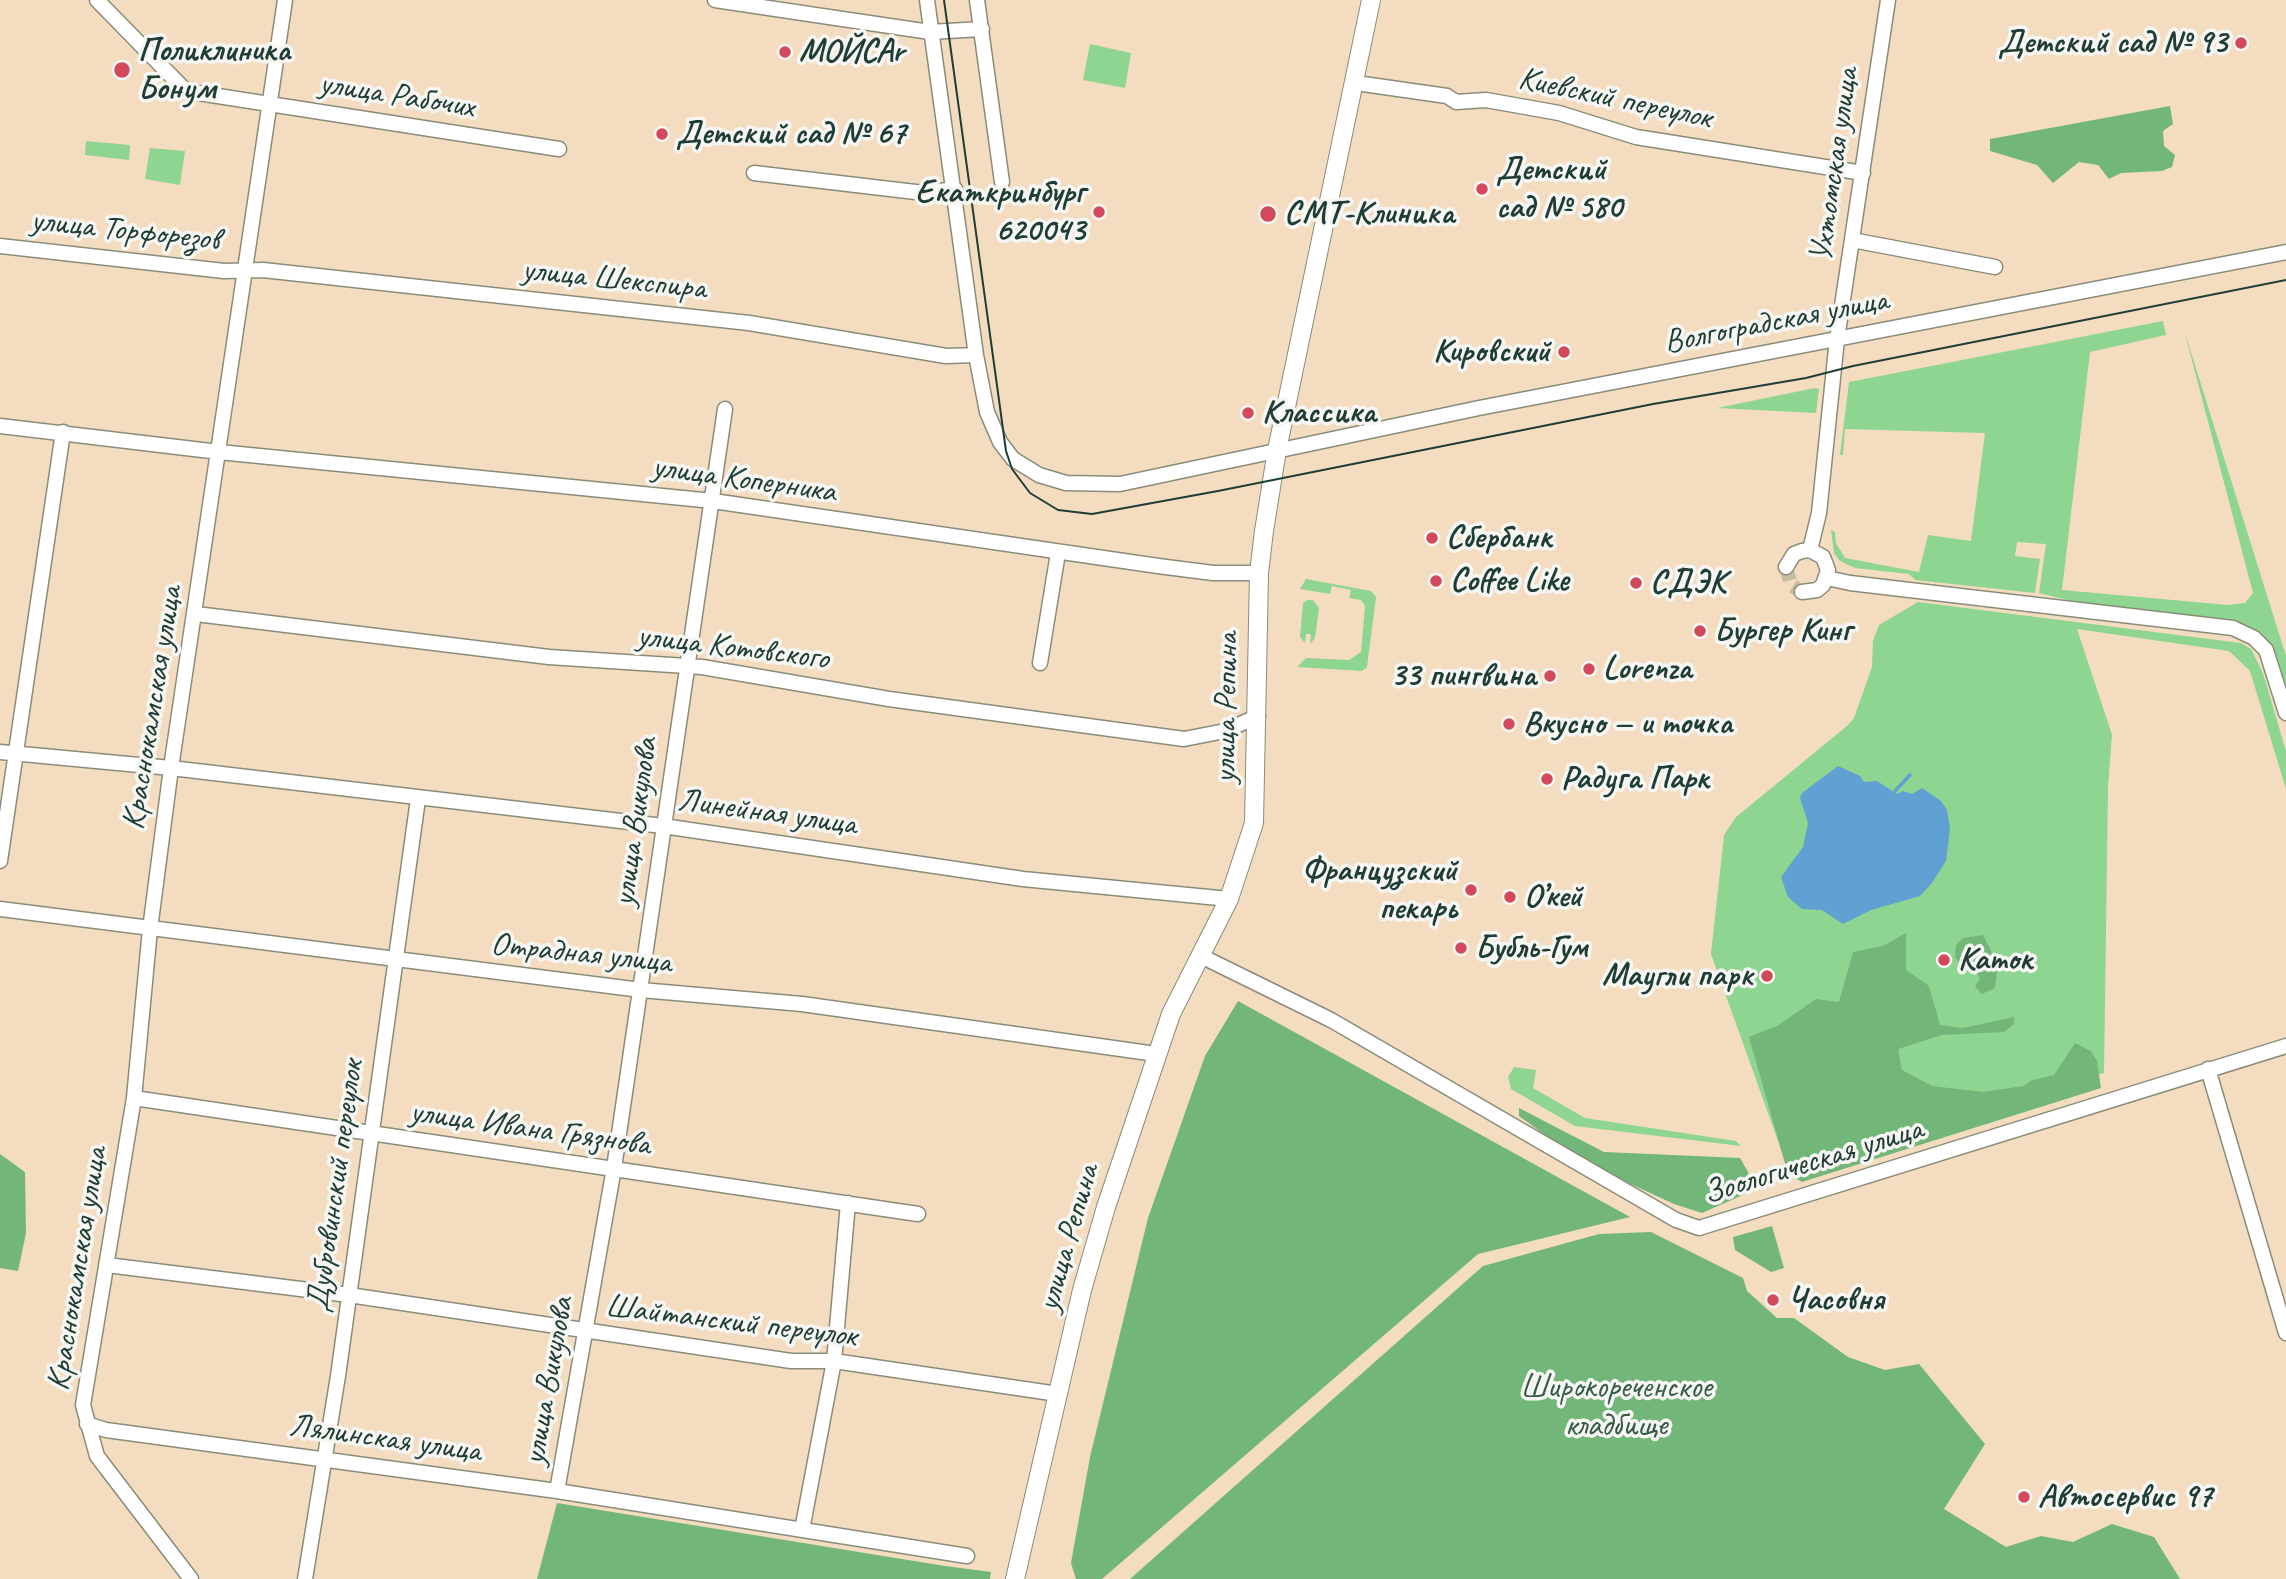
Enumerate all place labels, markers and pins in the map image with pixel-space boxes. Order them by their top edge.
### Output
place label: Детский сад № 93 [1998,23,2227,63]
place label: Поликлиника Бонум [138,31,290,109]
place label: МОЙCAr [799,32,904,72]
marker: Детский сад № 93 [2233,35,2249,51]
marker: МОЙCAr [777,44,793,60]
marker: Поликлиника Бонум [112,60,132,80]
place label: Детский сад № 67 [676,114,906,154]
marker: Детский сад № 67 [654,126,670,142]
place label: Детский сад № 580 [1496,150,1622,228]
place label: Екаткринбург 620043 [915,173,1085,251]
marker: Детский сад № 580 [1474,181,1490,197]
place label: СМТ-Клиника [1284,194,1454,234]
marker: Екаткринбург 620043 [1091,204,1107,220]
marker: СМТ-Клиника [1258,204,1278,224]
place label: Кировский [1433,332,1550,372]
marker: Кировский [1556,344,1572,360]
place label: Классика [1262,393,1376,433]
marker: Классика [1240,405,1256,421]
place label: Сбербанк [1446,518,1551,558]
marker: Сбербанк [1424,530,1440,546]
place label: Coffee Like [1450,561,1568,601]
place label: СДЭК [1650,563,1726,603]
marker: Coffee Like [1428,573,1444,589]
marker: СДЭК [1628,575,1644,591]
place label: Бургер Кинг [1714,611,1852,651]
marker: Бургер Кинг [1692,623,1708,639]
place label: Lorenza [1603,649,1691,689]
place label: 33 пингвина [1390,656,1536,696]
marker: Lorenza [1581,661,1597,677]
marker: 33 пингвина [1542,668,1558,684]
place label: Вкусно — и точка [1523,704,1732,744]
marker: Вкусно — и точка [1501,716,1517,732]
place label: Радуга Парк [1561,759,1709,799]
marker: Радуга Парк [1539,771,1555,787]
place label: Французский пекарь [1302,851,1457,929]
place label: О’кей [1524,877,1582,917]
marker: Французский пекарь [1463,882,1479,898]
marker: О’кей [1502,889,1518,905]
place label: Бубль-Гум [1475,928,1588,968]
marker: Бубль-Гум [1453,940,1469,956]
place label: Каток [1958,940,2032,980]
marker: Каток [1936,952,1952,968]
place label: Маугли парк [1602,956,1753,996]
marker: Маугли парк [1759,968,1775,984]
place label: Часовня [1787,1280,1884,1320]
marker: Часовня [1765,1292,1781,1308]
place label: Автосервис 97 [2038,1477,2212,1517]
marker: Автосервис 97 [2016,1489,2032,1505]

